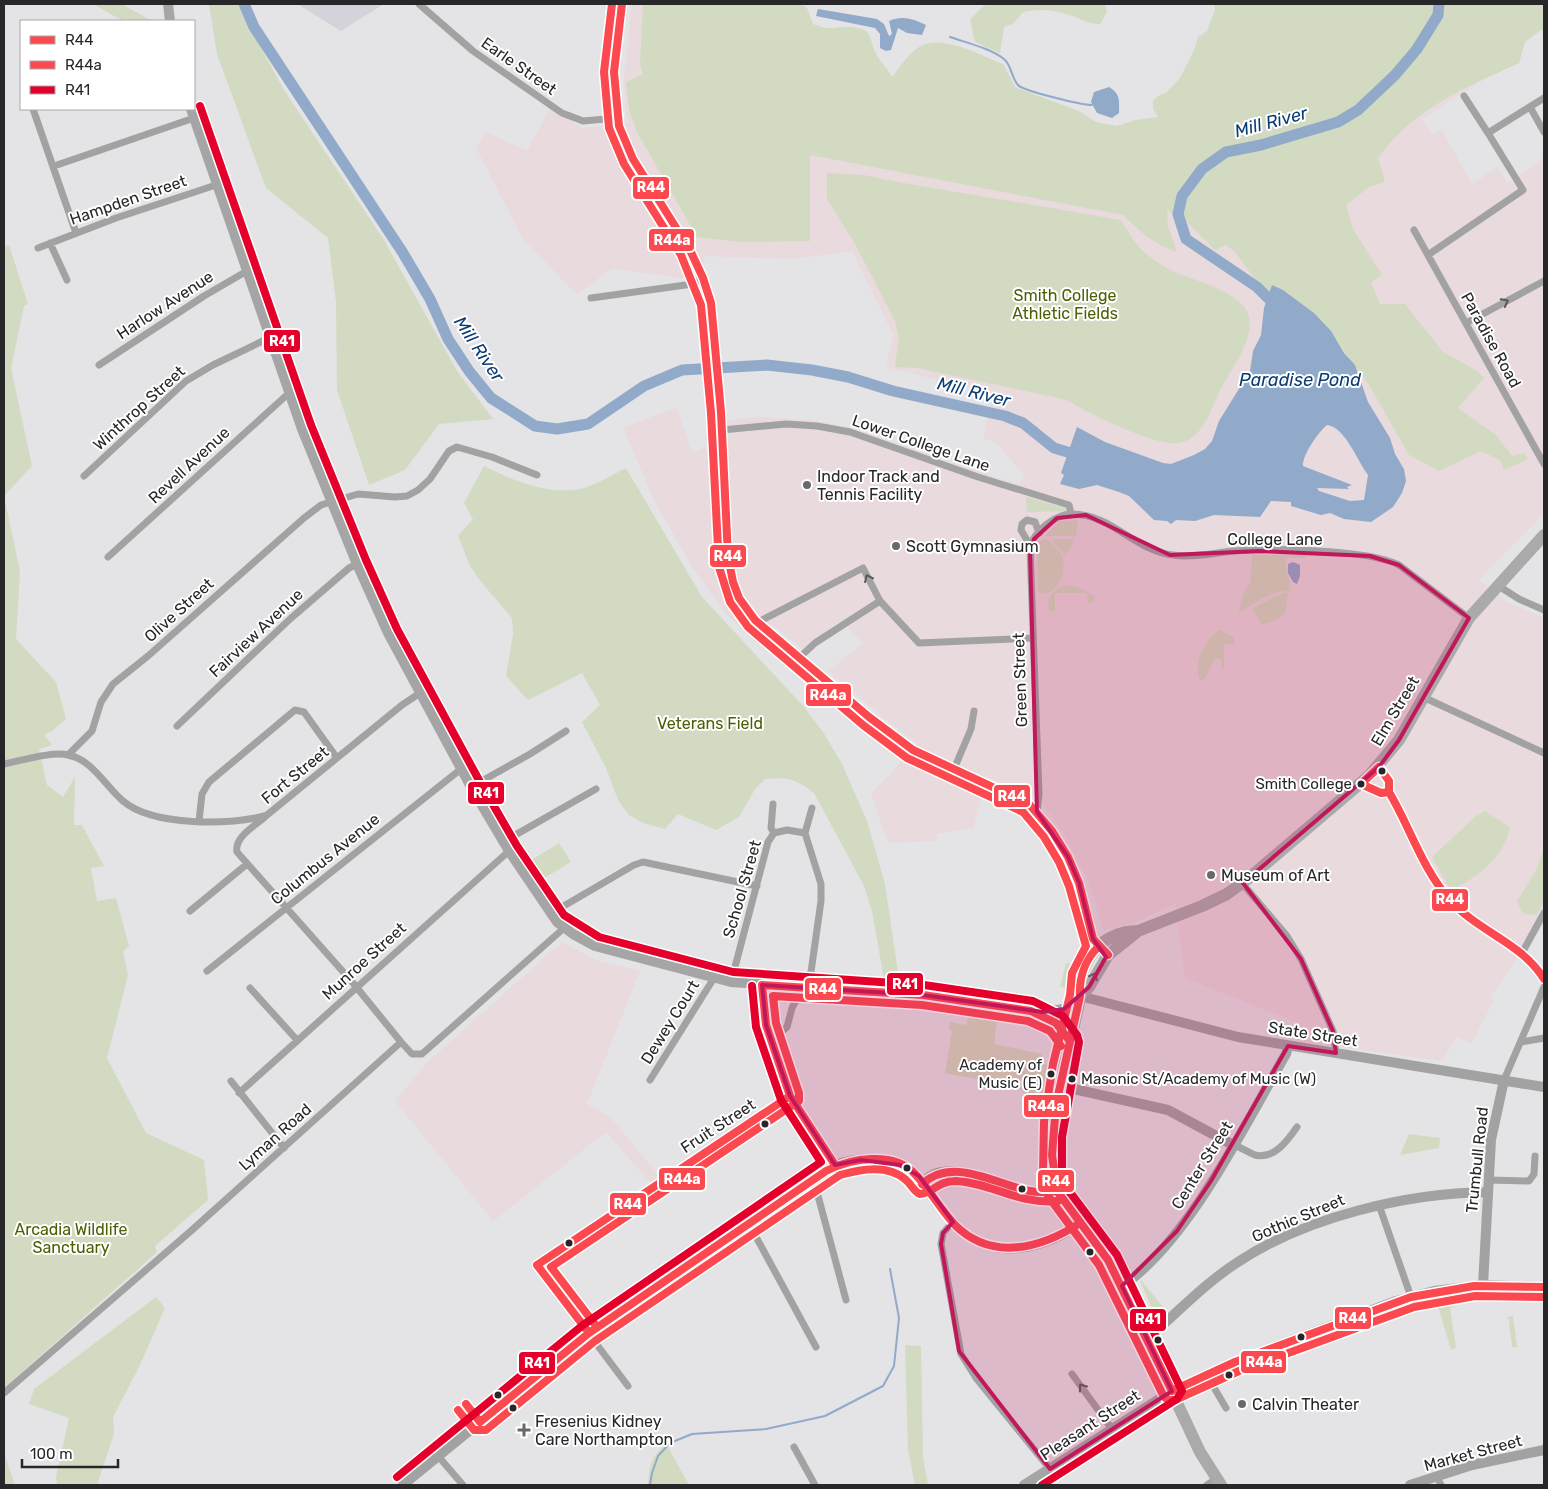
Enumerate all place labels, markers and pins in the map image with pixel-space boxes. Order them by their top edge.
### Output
place label: Indoor Track and Tennis Facility [817,467,940,504]
marker: Indoor Track and Tennis Facility [801,479,813,491]
place label: Scott Gymnasium [906,537,1039,556]
marker: Scott Gymnasium [890,540,902,552]
unlabelled marker [1377,766,1387,776]
place label: Smith College [1255,775,1352,793]
marker: Smith College [1356,779,1366,789]
place label: Museum of Art [1221,866,1330,885]
marker: Museum of Art [1205,869,1217,881]
place label: Academy of Music (E) [959,1056,1042,1092]
marker: Academy of Music (E) [1046,1069,1056,1079]
place label: Masonic St/Academy of Music (W) [1081,1070,1316,1088]
marker: Masonic St/Academy of Music (W) [1067,1074,1077,1084]
unlabelled marker [760,1119,770,1129]
unlabelled marker [902,1163,912,1173]
unlabelled marker [1017,1184,1027,1194]
unlabelled marker [564,1238,574,1248]
unlabelled marker [1085,1247,1095,1257]
unlabelled marker [1296,1332,1306,1342]
unlabelled marker [1153,1335,1163,1345]
unlabelled marker [1224,1370,1234,1380]
unlabelled marker [493,1390,503,1400]
place label: Calvin Theater [1252,1395,1359,1414]
marker: Calvin Theater [1236,1398,1248,1410]
unlabelled marker [508,1403,518,1413]
place label: Fresenius Kidney Care Northampton [535,1412,673,1449]
marker: Fresenius Kidney Care Northampton [517,1423,531,1437]

